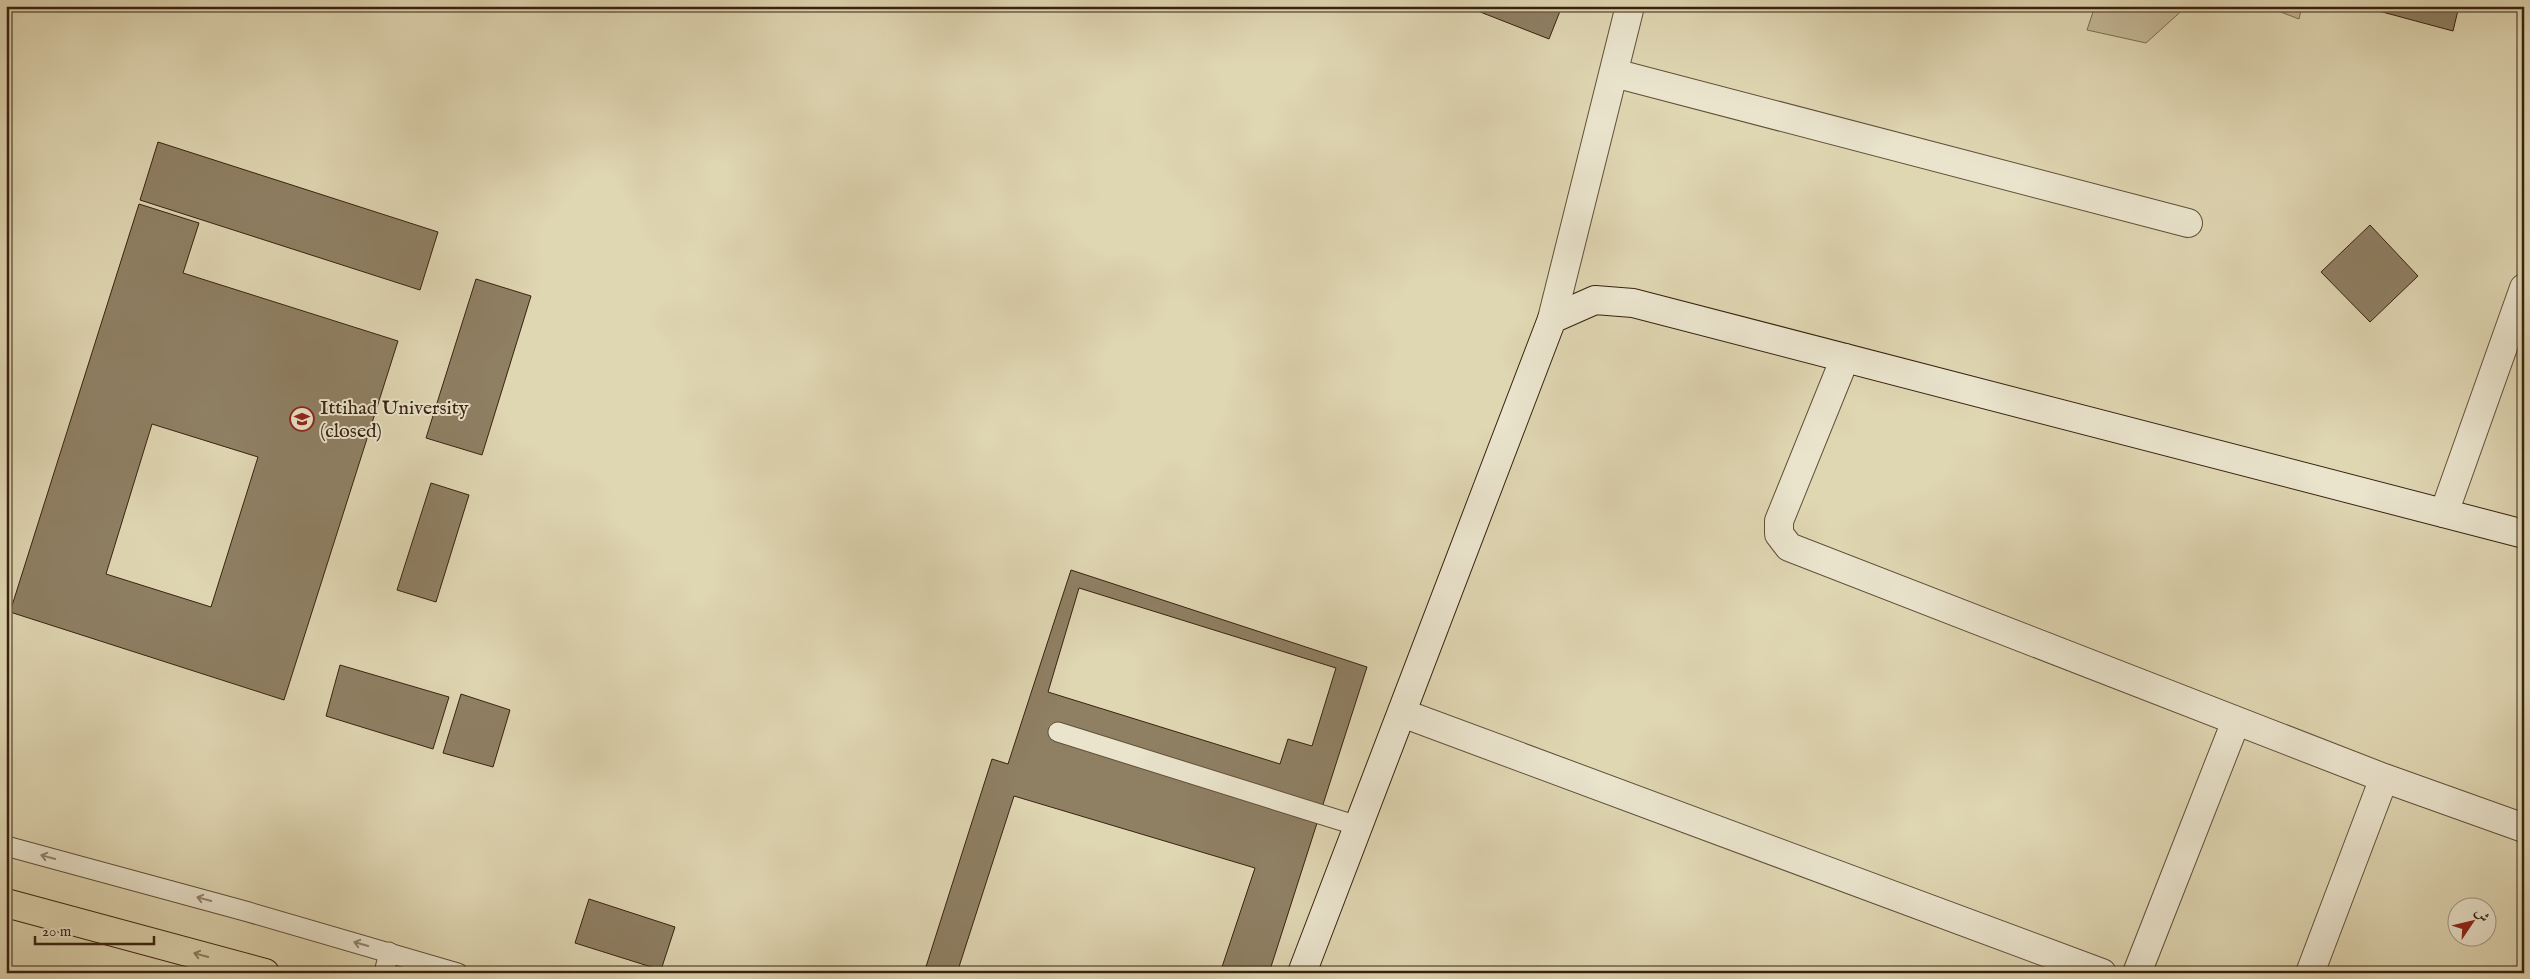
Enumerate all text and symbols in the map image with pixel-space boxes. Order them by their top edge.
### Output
place label: Ittihad University (closed) [320,396,469,444]
school or university icon: Ittihad University (closed) [289,406,315,432]
one-way arrow [40,852,56,861]
one-way arrow [197,894,213,904]
north arrow [2448,896,2498,946]
text: ش [2470,904,2493,926]
scale bar [35,914,154,946]
text: 20 m [42,922,72,941]
one-way arrow [353,939,369,948]
one-way arrow [193,950,209,960]

